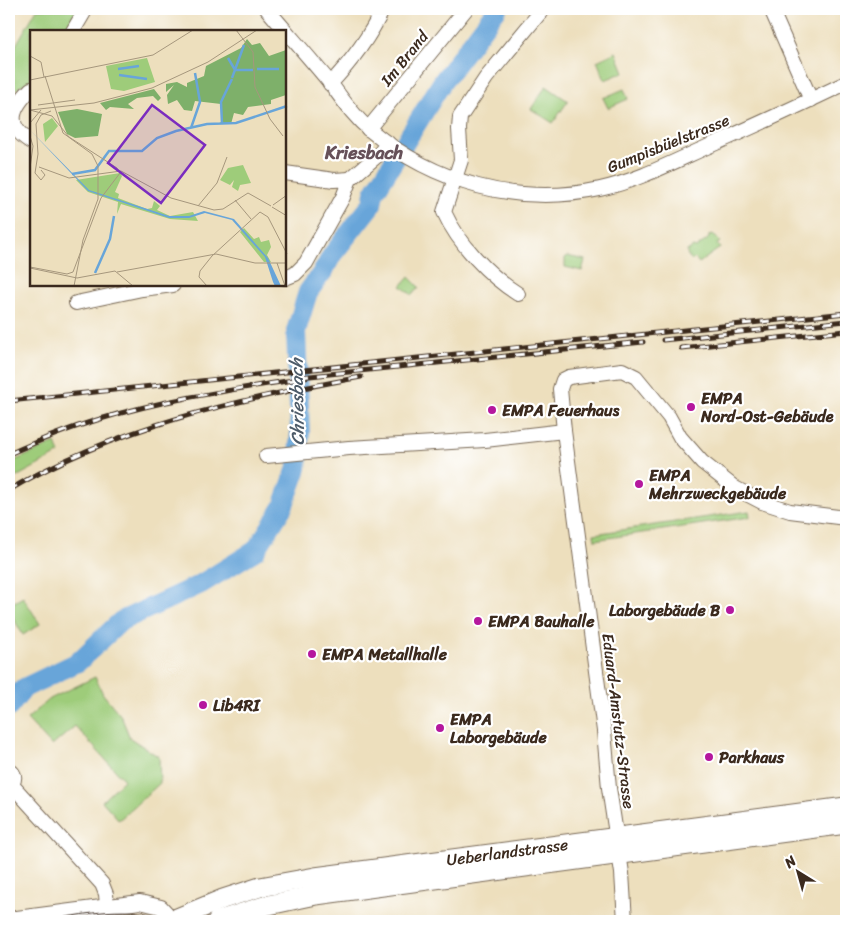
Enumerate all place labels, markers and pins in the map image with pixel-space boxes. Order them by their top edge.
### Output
place label: EMPA Nord-Ost-Gebäude [700,384,834,431]
place label: EMPA Feuerhaus [502,396,620,425]
marker: EMPA Nord-Ost-Gebäude [685,401,697,413]
marker: EMPA Feuerhaus [486,404,498,416]
place label: EMPA Mehrzweckgebäude [648,461,787,508]
marker: EMPA Mehrzweckgebäude [633,478,645,490]
place label: Laborgebäude B [609,596,721,625]
marker: Laborgebäude B [724,604,736,616]
place label: EMPA Bauhalle [488,607,595,636]
marker: EMPA Bauhalle [472,615,484,627]
place label: EMPA Metallhalle [322,640,448,669]
marker: EMPA Metallhalle [306,648,318,660]
place label: Lib4RI [213,691,261,720]
marker: Lib4RI [197,699,209,711]
place label: EMPA Laborgebäude [450,705,548,752]
marker: EMPA Laborgebäude [434,722,446,734]
place label: Parkhaus [719,743,785,772]
marker: Parkhaus [703,751,715,763]

